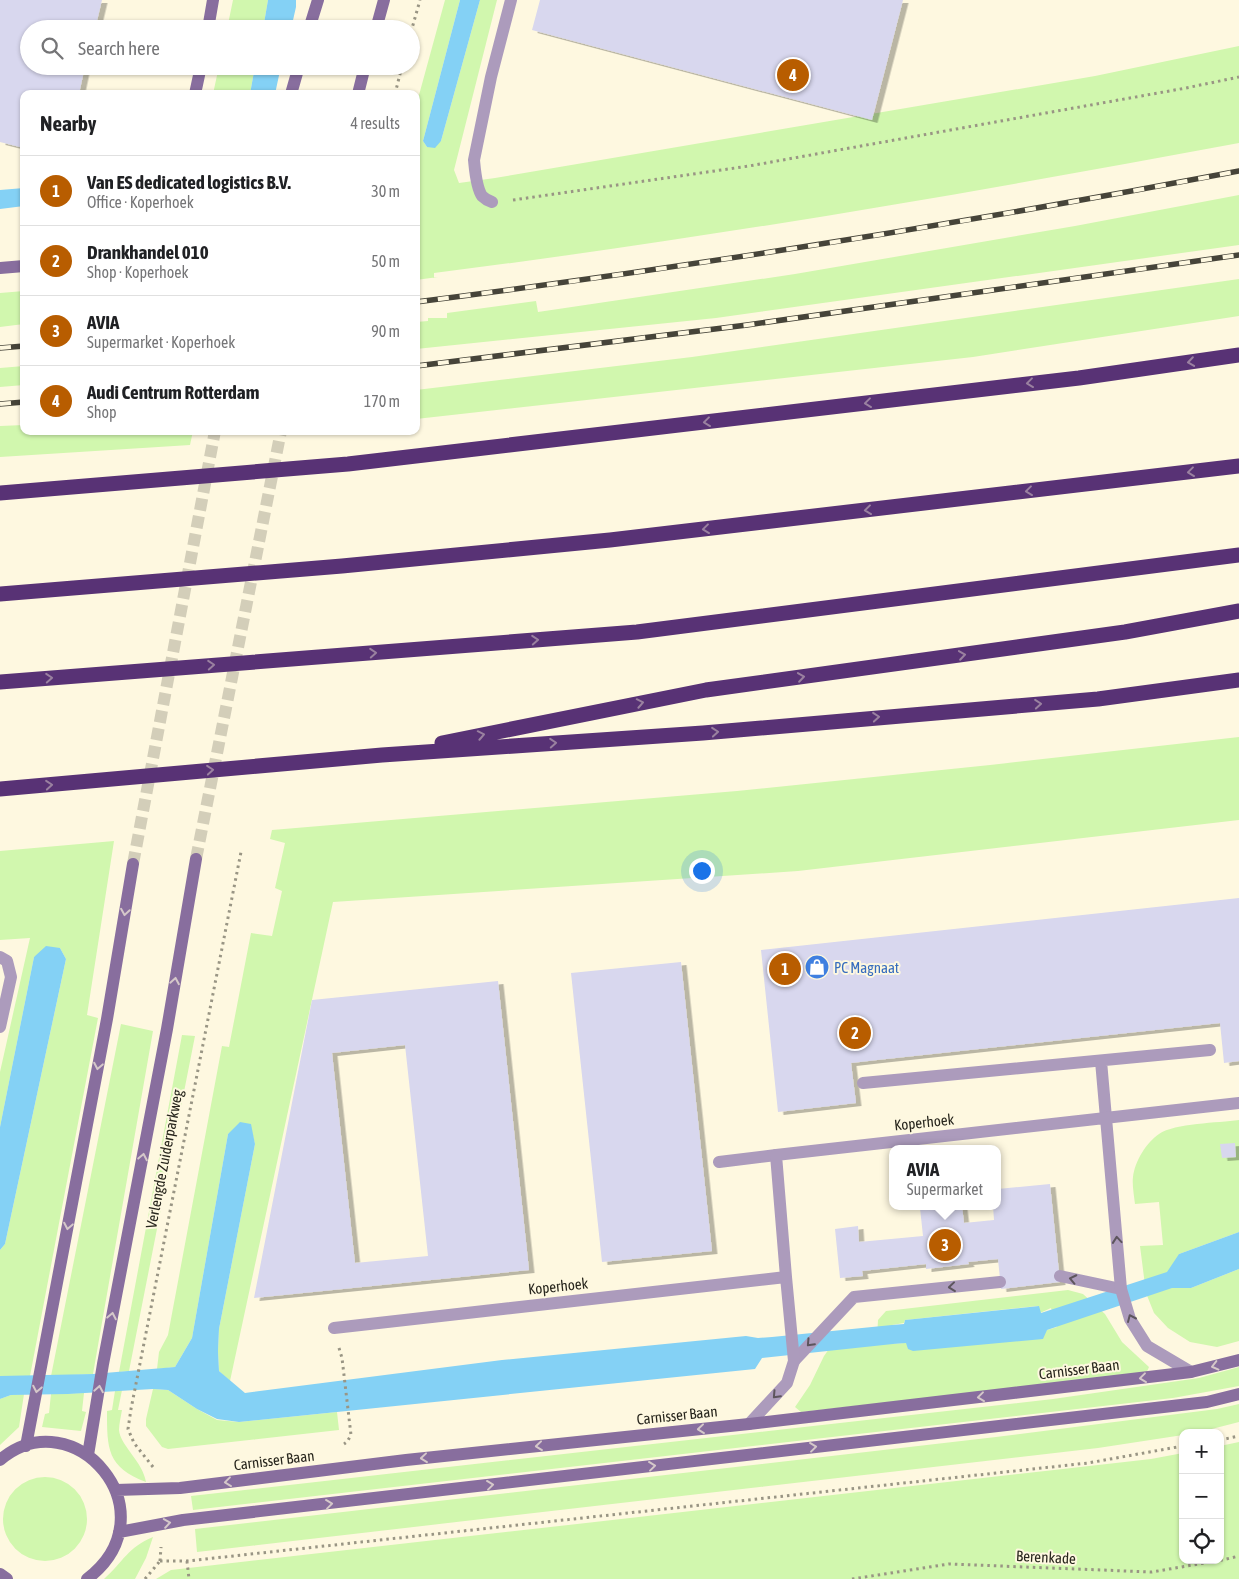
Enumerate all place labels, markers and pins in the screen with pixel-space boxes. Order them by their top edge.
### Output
pin: 4 [777,56,809,94]
pin: 1 [769,950,801,988]
shop icon: PC Magnaat [804,954,830,980]
place label: PC Magnaat [834,959,899,976]
pin: 2 [839,1014,871,1052]
pin: 3 [929,1226,961,1264]

